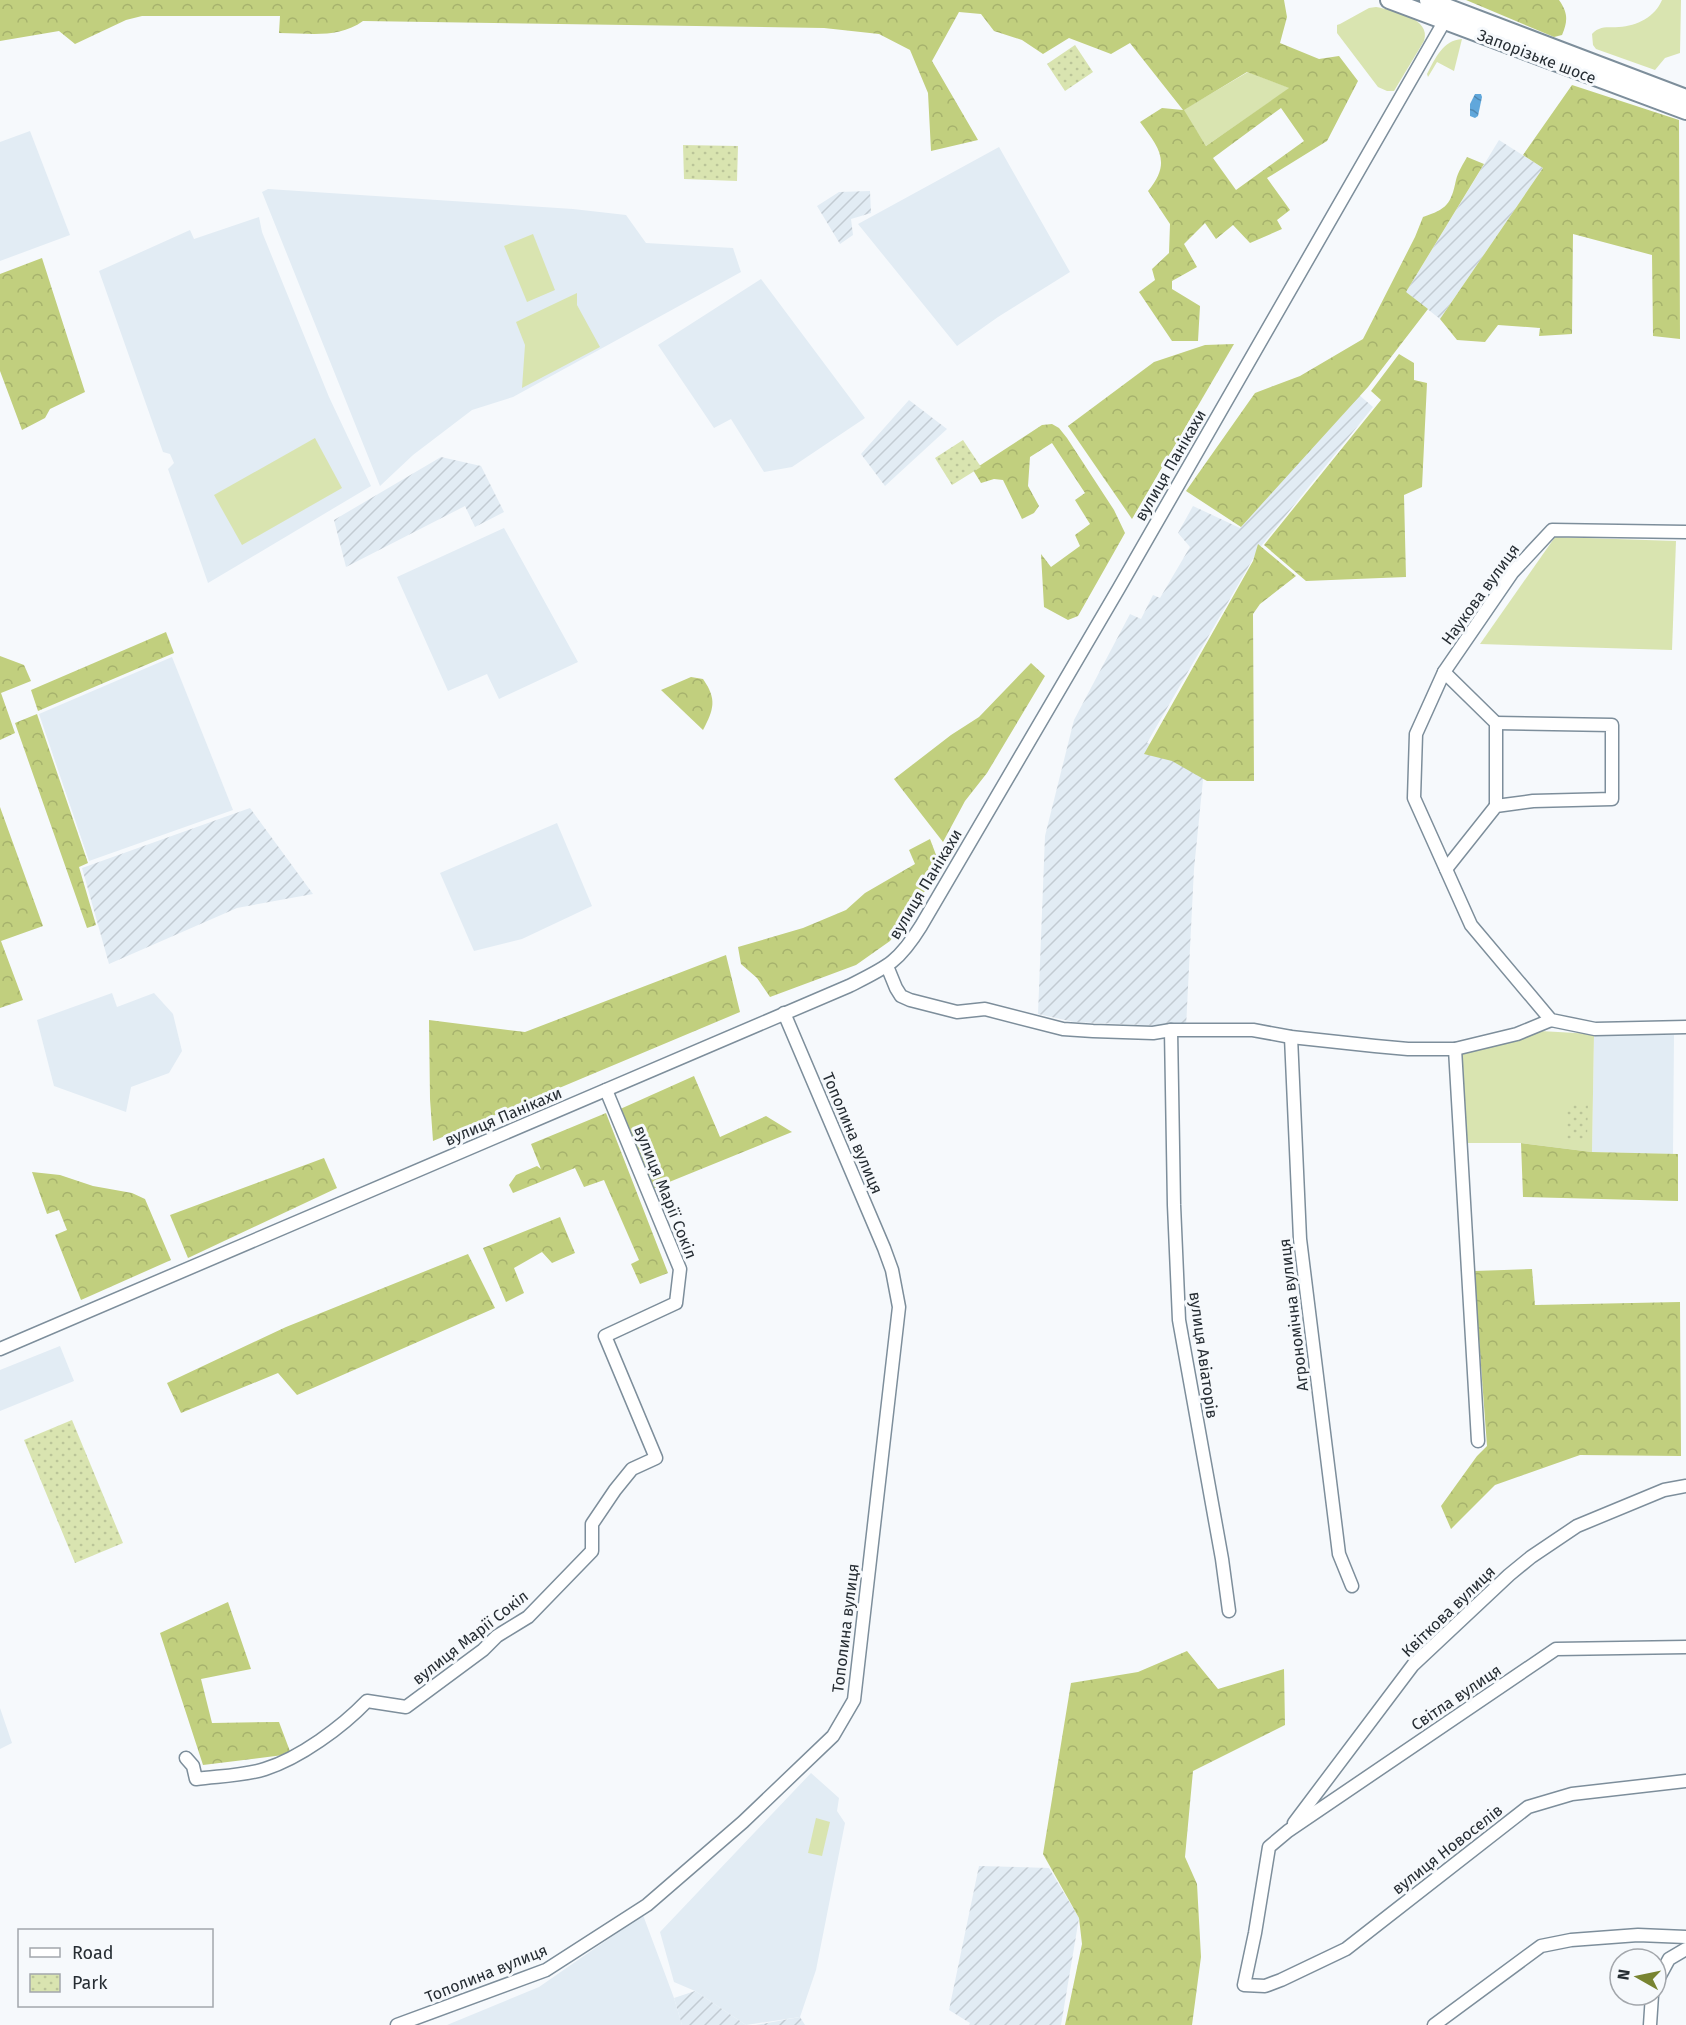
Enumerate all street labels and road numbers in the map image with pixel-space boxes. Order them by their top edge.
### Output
street label: Запорізьке шосе [1475,25,1599,88]
street label: вулиця Панікахи [1131,406,1210,524]
street label: Наукова вулиця [1437,540,1523,648]
street label: вулиця Панікахи [885,826,966,943]
street label: Тополина вулиця [818,1070,887,1197]
street label: вулиця Панікахи [442,1083,565,1150]
street label: вулиця Марії Сокіл [630,1123,701,1262]
street label: Агрономічна вулиця [1275,1237,1312,1392]
street label: вулиця Авіаторів [1185,1290,1222,1420]
street label: Тополина вулиця [828,1562,863,1694]
street label: Квіткова вулиця [1398,1562,1499,1661]
street label: вулиця Марії Сокіл [409,1586,532,1689]
street label: Світла вулиця [1408,1660,1505,1734]
street label: вулиця Новоселів [1388,1800,1506,1898]
street label: Тополина вулиця [422,1940,550,2007]

